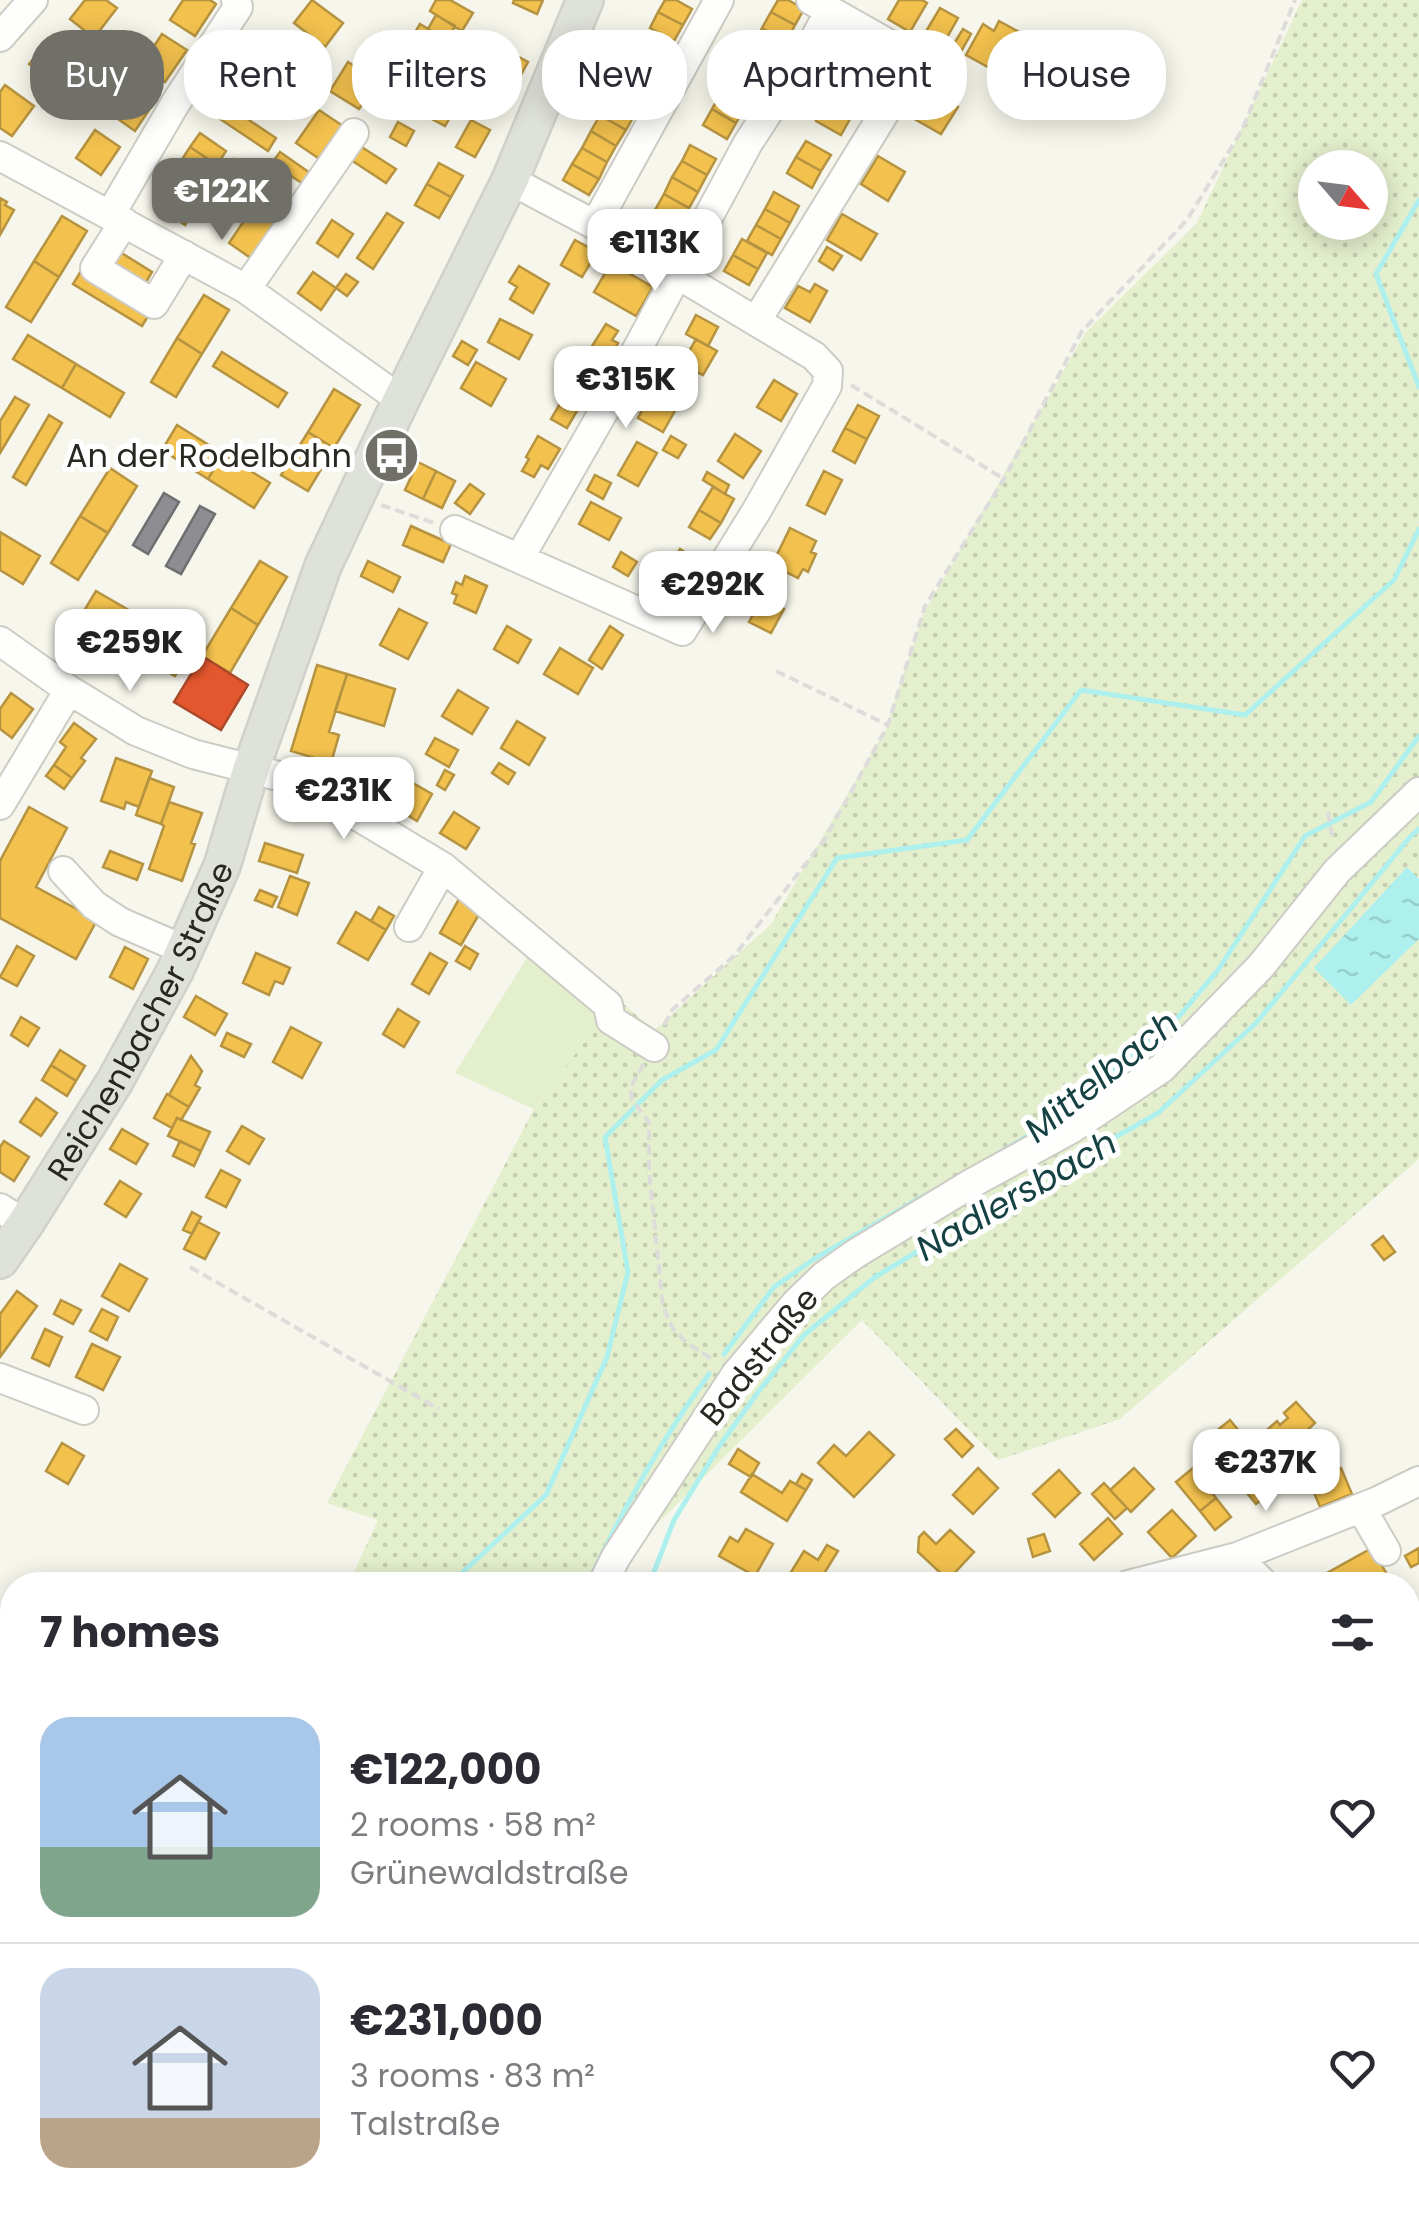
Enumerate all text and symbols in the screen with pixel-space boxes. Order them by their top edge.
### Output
chip: Buy [30,30,164,120]
chip: Rent [184,30,332,120]
chip: Filters [352,30,522,120]
chip: New [542,30,687,120]
chip: Apartment [707,30,967,120]
chip: House [987,30,1166,120]
north arrow [1298,150,1388,240]
map controls [1298,150,1388,240]
pin: €122K [152,158,292,243]
text: €122K [174,168,270,213]
pin: €113K [585,209,725,294]
text: €113K [609,219,701,264]
pin: €315K [556,346,696,431]
text: €315K [576,356,676,401]
bus stop icon: An der Rodelbahn [361,425,421,485]
place label: An der Rodelbahn [66,433,352,478]
pin: €292K [643,551,783,636]
text: €292K [661,561,765,606]
pin: €259K [60,609,200,694]
text: €259K [77,619,183,664]
pin: €231K [274,757,414,842]
text: €231K [295,767,393,812]
street label: Reichenbacher Straße [36,854,244,1189]
water label: Mittelbach [1013,999,1189,1153]
water label: Nadlersbach [907,1118,1125,1272]
street label: Badstraße [689,1277,829,1435]
pin: €237K [1196,1429,1336,1514]
text: €237K [1215,1439,1317,1484]
text: 7 homes [40,1603,220,1662]
icon: filters [1325,1605,1380,1660]
text: €122,000 [350,1740,541,1799]
icon: home [120,1757,240,1877]
icon: heart [1325,1790,1380,1845]
text: 2 rooms · 58 m² [350,1802,596,1847]
text: Grünewaldstraße [350,1850,629,1895]
text: €231,000 [350,1991,543,2050]
icon: home [120,2008,240,2128]
icon: heart [1325,2041,1380,2096]
text: 3 rooms · 83 m² [350,2053,595,2098]
text: Talstraße [350,2101,500,2146]

